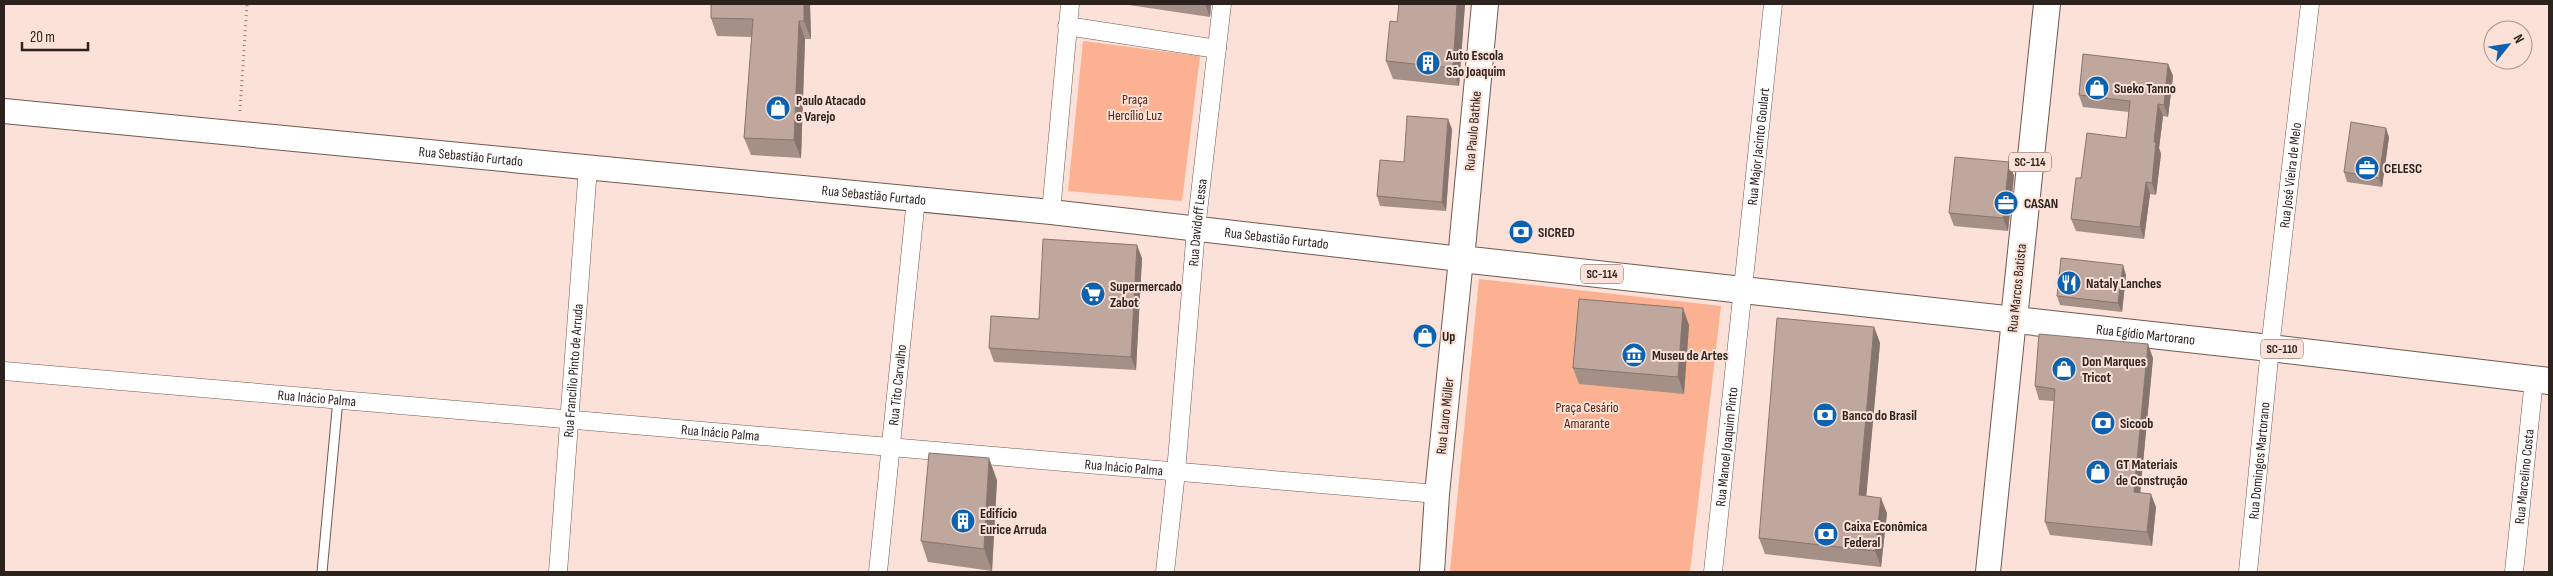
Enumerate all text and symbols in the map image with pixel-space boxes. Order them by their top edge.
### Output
scale bar [22,20,89,52]
north arrow [2483,20,2533,70]
text: 20 m [30,28,55,47]
text: N [2510,31,2528,46]
place label: Auto Escola São Joaquim [1445,47,1506,80]
building icon: Auto Escola São Joaquim [1415,50,1441,76]
shop icon: Sueko Tanno [2084,75,2110,101]
place label: Sueko Tanno [2114,80,2176,97]
street label: Rua Major Jacinto Goulart [1743,87,1773,206]
street label: Rua Paulo Bathke [1461,90,1485,172]
park label: Praça Hercílio Luz [1108,91,1162,124]
place label: Paulo Atacado e Varejo [796,92,866,125]
shop icon: Paulo Atacado e Varejo [765,95,791,121]
street label: Rua José Vieira de Melo [2276,121,2305,229]
street label: Rua Sebastião Furtado [418,143,524,170]
road number: SC-114 [2009,152,2051,172]
office icon: CELESC [2354,155,2380,181]
place label: CELESC [2384,160,2422,177]
street label: Rua Davidoff Lessa [1184,178,1210,267]
street label: Rua Sebastião Furtado [821,181,927,208]
office icon: CASAN [1993,190,2019,216]
place label: CASAN [2024,195,2058,212]
bank icon: SICRED [1508,219,1534,245]
street label: Rua Sebastião Furtado [1224,223,1330,252]
place label: SICRED [1538,224,1575,241]
street label: Rua Marcos Batista [2004,243,2030,333]
road number: SC-114 [1581,264,1623,284]
restaurant icon: Nataly Lanches [2056,270,2082,296]
place label: Nataly Lanches [2086,275,2161,292]
place label: Supermercado Zabot [1110,278,1182,311]
supermarket icon: Supermercado Zabot [1080,281,1106,307]
street label: Rua Francílio Pinto de Arruda [559,303,586,438]
street label: Rua Egídio Martorano [2095,320,2196,348]
shop icon: Up [1412,323,1438,349]
place label: Up [1442,328,1455,345]
road number: SC-110 [2261,339,2303,358]
museum icon: Museu de Artes [1621,342,1647,368]
street label: Rua Tito Carvalho [884,343,910,426]
place label: Museu de Artes [1652,347,1728,364]
place label: Don Marques Tricot [2082,353,2146,386]
shop icon: Don Marques Tricot [2051,356,2077,382]
street label: Rua Lauro Müller [1433,377,1457,455]
street label: Rua Inácio Palma [277,386,357,410]
street label: Rua Manoel Joaquim Pinto [1711,386,1741,507]
park label: Praça Cesário Amarante [1555,399,1619,432]
street label: Rua Domingos Martorano [2245,401,2273,520]
bank icon: Banco do Brasil [1812,402,1838,428]
place label: Banco do Brasil [1842,407,1917,424]
bank icon: Sicoob [2090,410,2116,436]
place label: Sicoob [2120,415,2153,432]
street label: Rua Inácio Palma [681,421,760,444]
street label: Rua Marcelino Costa [2511,428,2537,525]
street label: Rua Inácio Palma [1084,455,1164,479]
place label: GT Materiais de Construção [2116,456,2188,489]
shop icon: GT Materiais de Construção [2085,459,2111,485]
place label: Edifício Eurice Arruda [980,505,1047,538]
building icon: Edifício Eurice Arruda [950,508,976,534]
place label: Caixa Econômica Federal [1844,518,1927,551]
bank icon: Caixa Econômica Federal [1813,521,1839,547]

